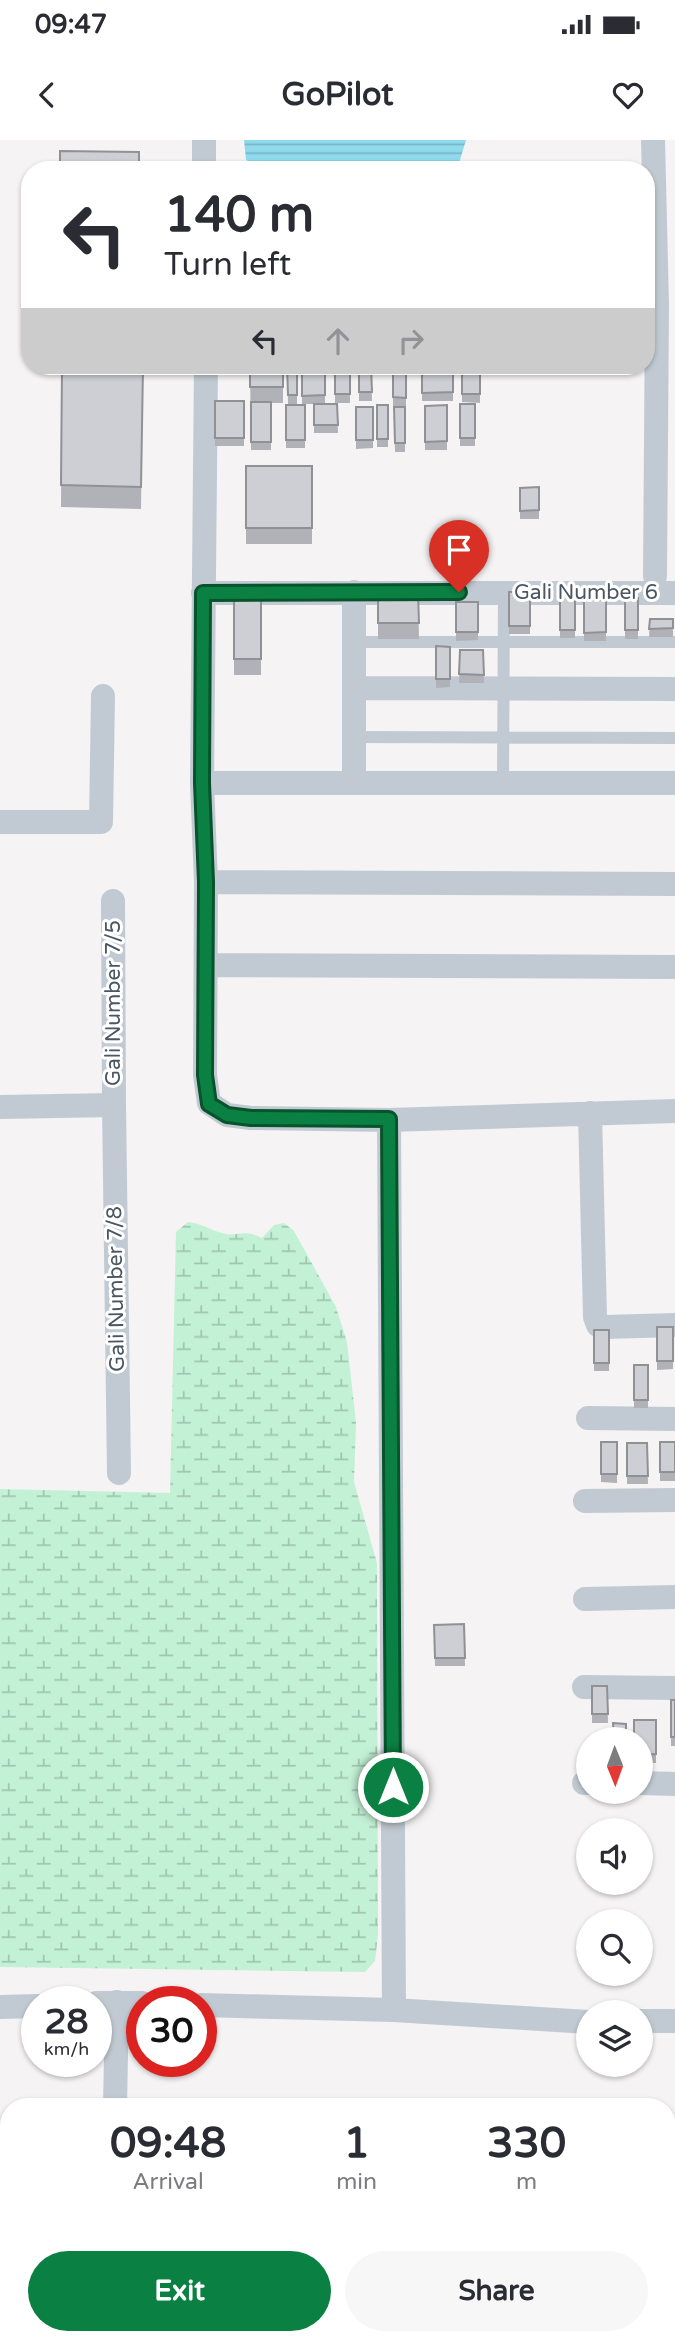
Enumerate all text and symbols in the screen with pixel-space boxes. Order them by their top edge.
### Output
text: 09:47 [35,9,107,40]
icon: back [28,76,66,114]
text: GoPilot [282,76,393,114]
icon: heart [609,76,647,114]
text: 140 m [164,186,314,245]
icon: left [49,189,140,280]
text: Turn left [164,246,291,284]
icon: left [246,322,284,360]
icon: ahead [319,322,357,360]
icon: right [392,322,430,360]
pin [429,520,489,592]
icon: arrive [440,531,478,569]
street label: Gali Number 6 [514,580,658,605]
street label: Gali Number 7/5 [101,920,126,1086]
street label: Gali Number 7/8 [102,1206,130,1372]
north arrow [576,1727,653,1804]
map controls [576,1727,653,2077]
position arrow [356,1750,430,1824]
button: sound [576,1818,653,1895]
button: search [576,1909,653,1986]
speed limit sign: 30 [126,1986,217,2077]
button: layers [576,2000,653,2077]
text: 28 [45,2001,88,2043]
text: km/h [44,2038,89,2060]
text: 09:48 [110,2118,226,2169]
text: 1 [343,2118,370,2169]
text: 330 [487,2118,566,2169]
text: Arrival [133,2168,204,2196]
text: min [336,2168,377,2196]
text: m [516,2168,537,2196]
button: Exit [28,2251,331,2331]
button: Share [345,2251,648,2331]

